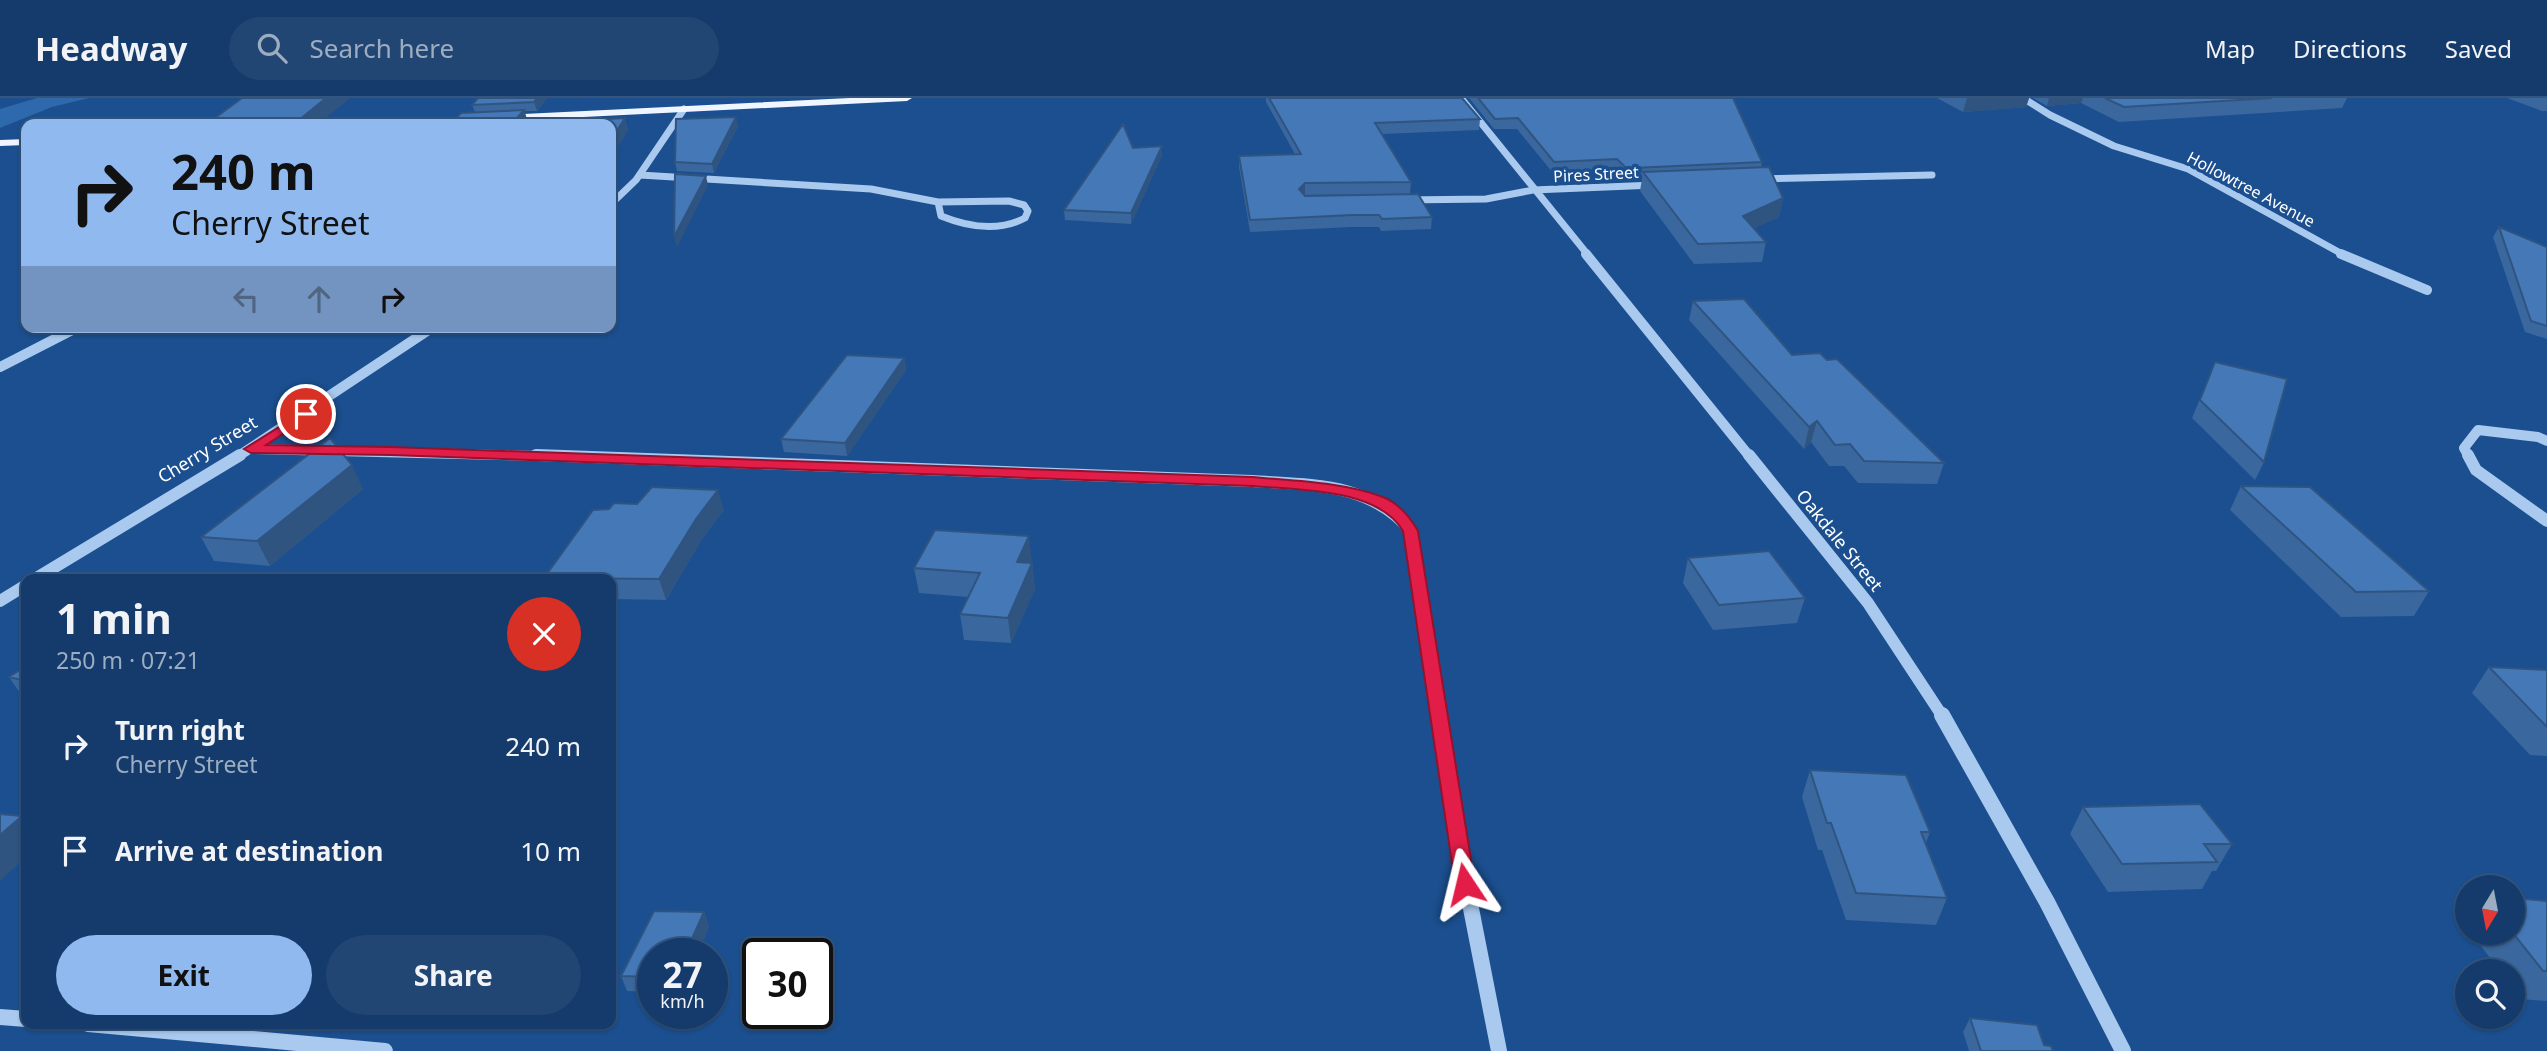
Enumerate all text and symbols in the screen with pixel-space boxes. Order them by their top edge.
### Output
search box [229,17,719,80]
text: Headway [35,26,187,71]
icon: search [253,29,291,67]
text: Search here [309,30,454,66]
text: Map [2205,32,2255,65]
text: Directions [2293,32,2407,65]
text: Saved [2445,32,2512,65]
text: 240 m [171,138,316,204]
street label: Hollowtree Avenue [2183,146,2319,232]
icon: right [56,147,147,238]
street label: Pires Street [1553,161,1640,187]
text: Cherry Street [171,201,369,244]
icon: left [227,280,265,318]
icon: ahead [300,280,338,318]
icon: right [373,280,411,318]
pin [276,384,336,444]
icon: arrive [287,395,325,433]
street label: Cherry Street [153,410,261,488]
street label: Oakdale Street [1791,484,1889,596]
text: 1 min [56,589,172,646]
button: close [507,597,581,671]
text: 250 m · 07:21 [56,644,200,676]
text: Turn right [115,712,245,748]
icon: right [56,727,94,765]
text: 240 m [505,728,581,764]
text: Cherry Street [115,748,258,780]
icon: arrive [56,832,94,870]
text: Arrive at destination [115,833,384,869]
text: 10 m [520,833,581,869]
position arrow [1428,847,1502,921]
north arrow [2455,875,2525,945]
map controls [2455,875,2525,1029]
button: Exit [56,935,312,1015]
button: Share [326,935,581,1015]
speed limit sign: 30 [742,938,833,1029]
text: 27 [662,951,703,998]
button: search [2455,959,2525,1029]
text: km/h [660,989,705,1013]

